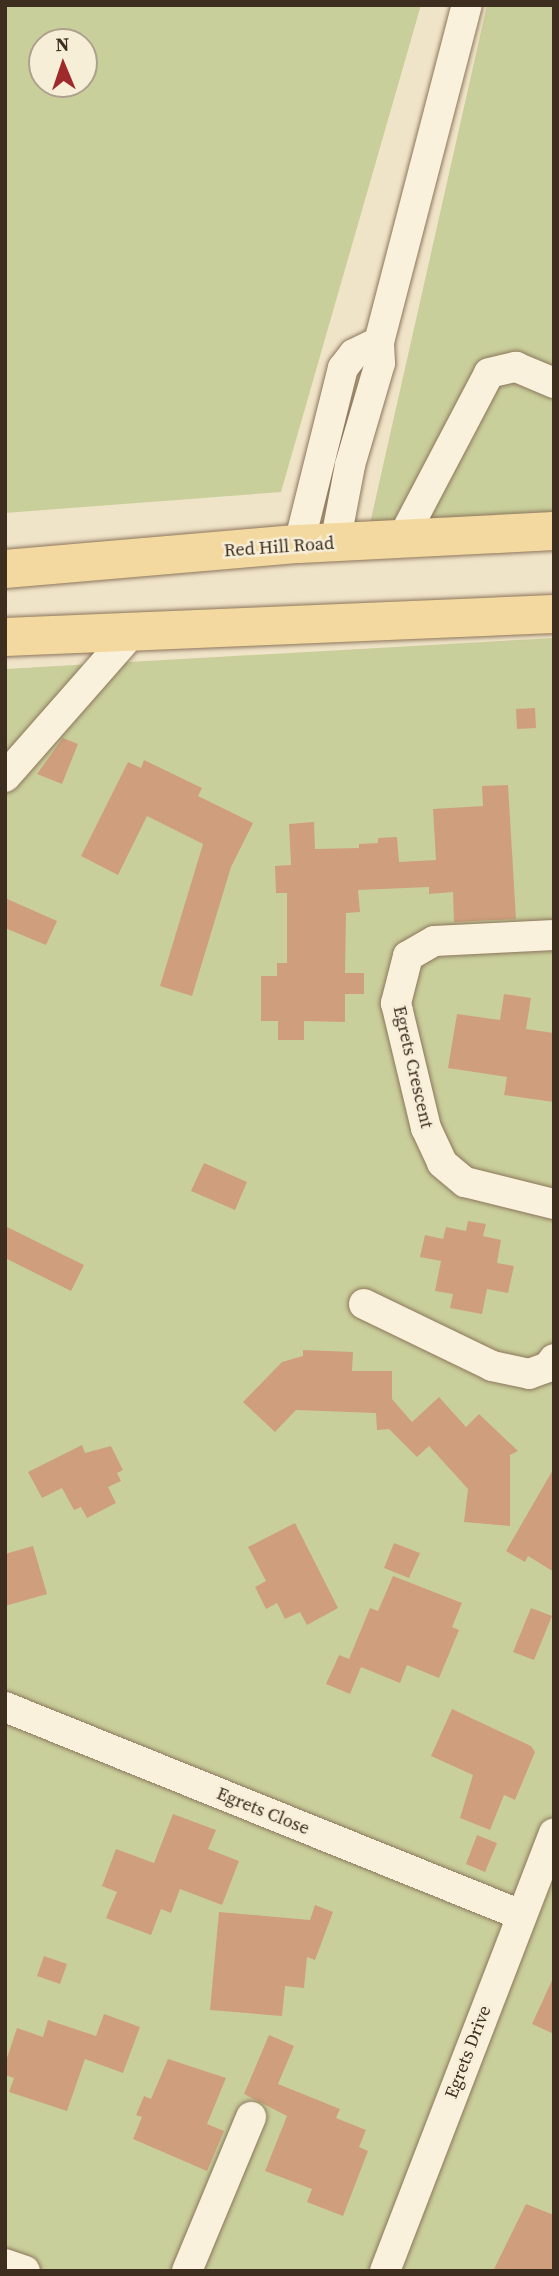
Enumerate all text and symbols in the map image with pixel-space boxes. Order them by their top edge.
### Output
north arrow [28,28,98,98]
text: N [55,31,70,57]
street label: Red Hill Road [223,532,335,562]
street label: Egrets Crescent [388,1004,438,1130]
street label: Egrets Close [213,1783,313,1839]
street label: Egrets Drive [440,2002,496,2102]

